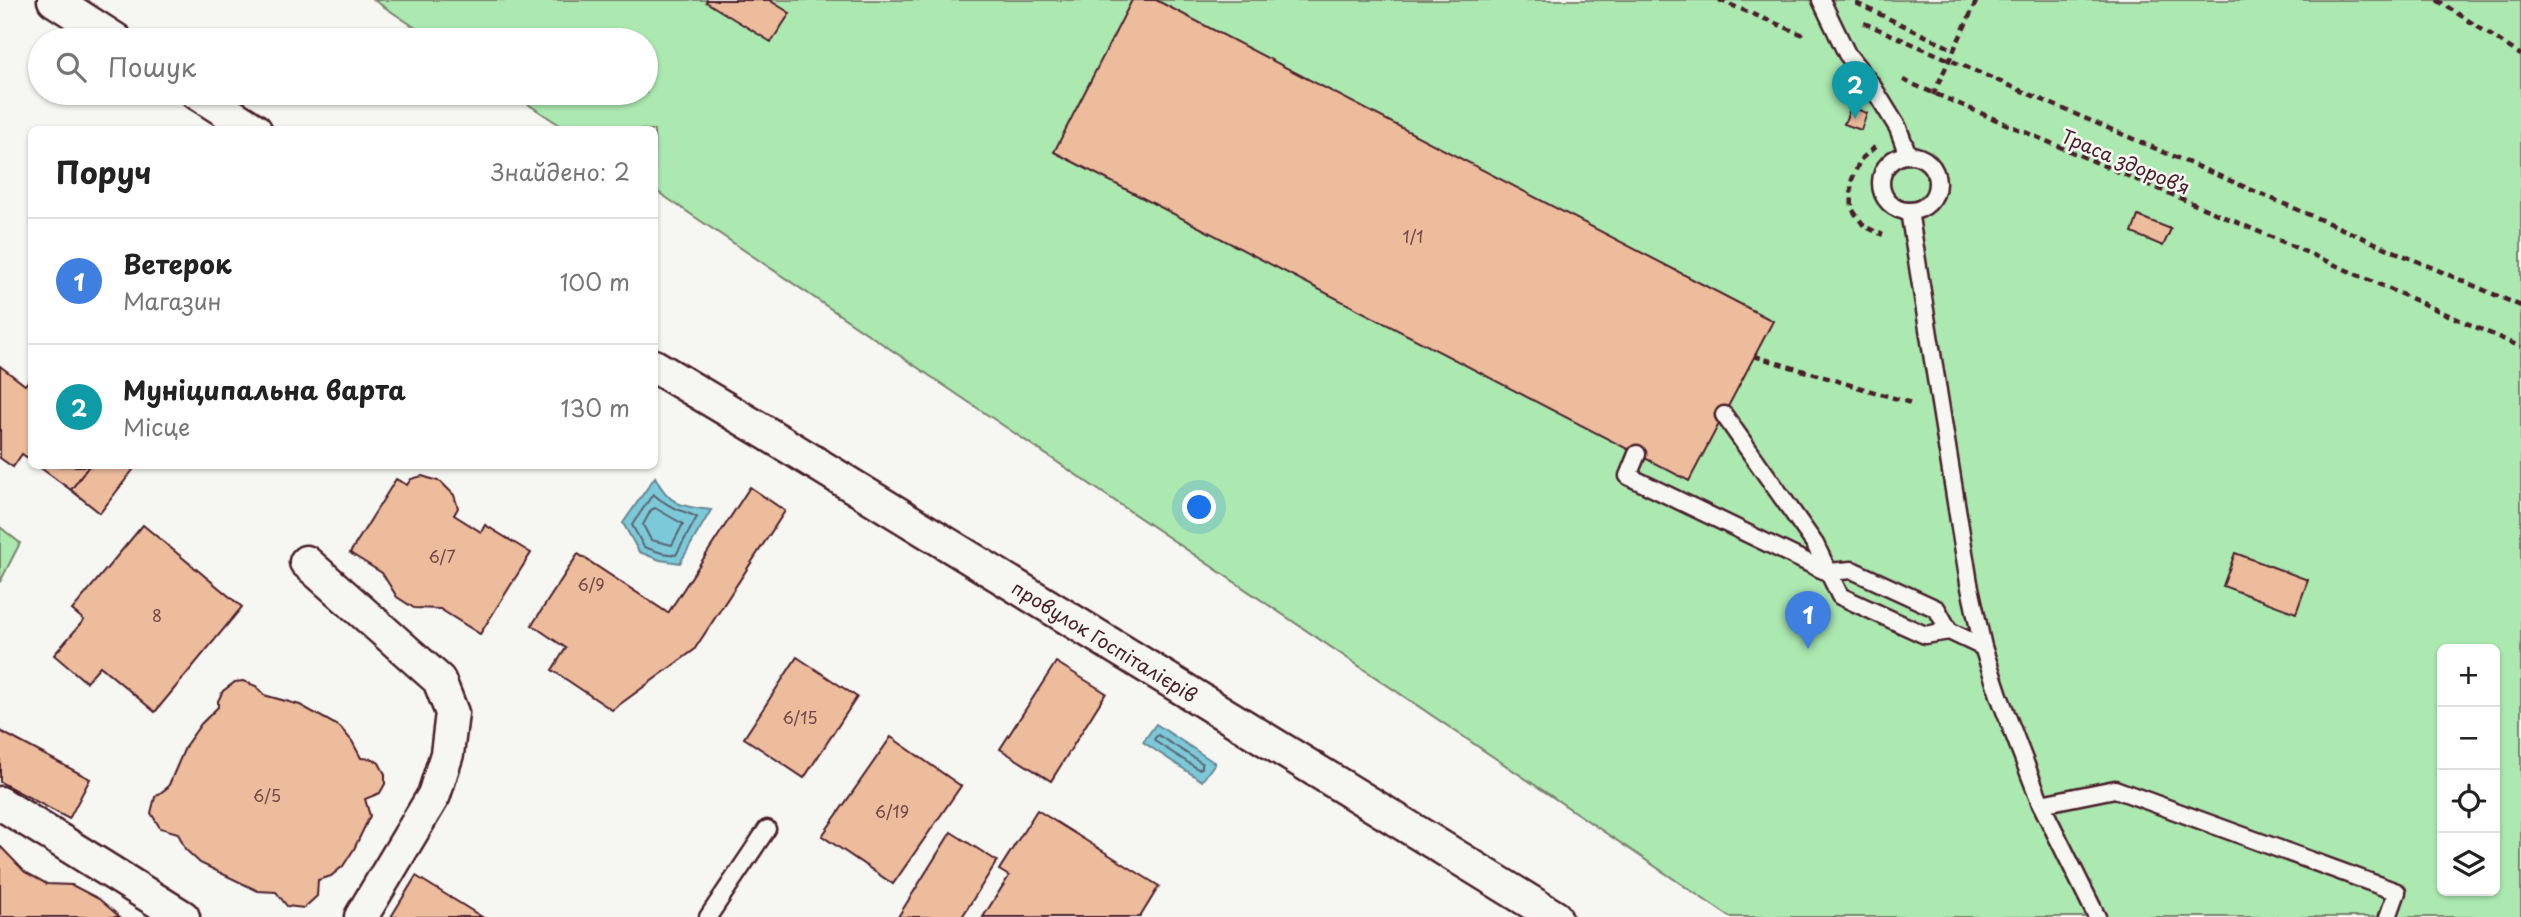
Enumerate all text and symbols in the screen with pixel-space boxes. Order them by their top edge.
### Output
search box [28,28,658,105]
text: Пошук [108,47,196,86]
icon: search [52,48,90,86]
pin: 2 [1832,61,1878,119]
street label: Траса здоров’я [2057,121,2195,201]
text: Поруч [56,149,151,194]
text: Знайдено: 2 [491,154,630,189]
house number: 1/1 [1403,224,1423,248]
text: Ветерок [123,244,232,283]
text: 1 [74,264,85,299]
text: 100 m [560,264,630,299]
text: Магазин [123,283,222,318]
text: Муніципальна варта [123,370,406,409]
text: 2 [71,390,87,425]
text: 130 m [560,390,630,425]
text: Місце [123,409,190,444]
your location [1182,490,1216,524]
house number: 6/7 [428,544,456,568]
house number: 6/9 [577,572,605,596]
street label: провулок Госпіталієрів [1007,573,1203,708]
pin: 1 [1785,591,1831,649]
house number: 8 [152,603,162,627]
map controls [2437,644,2500,896]
button: + [2437,644,2500,707]
house number: 6/15 [782,705,818,729]
button: − [2437,707,2500,770]
button: locate [2437,770,2500,833]
house number: 6/5 [253,783,281,807]
house number: 6/19 [875,799,909,823]
button: layers [2437,833,2500,896]

